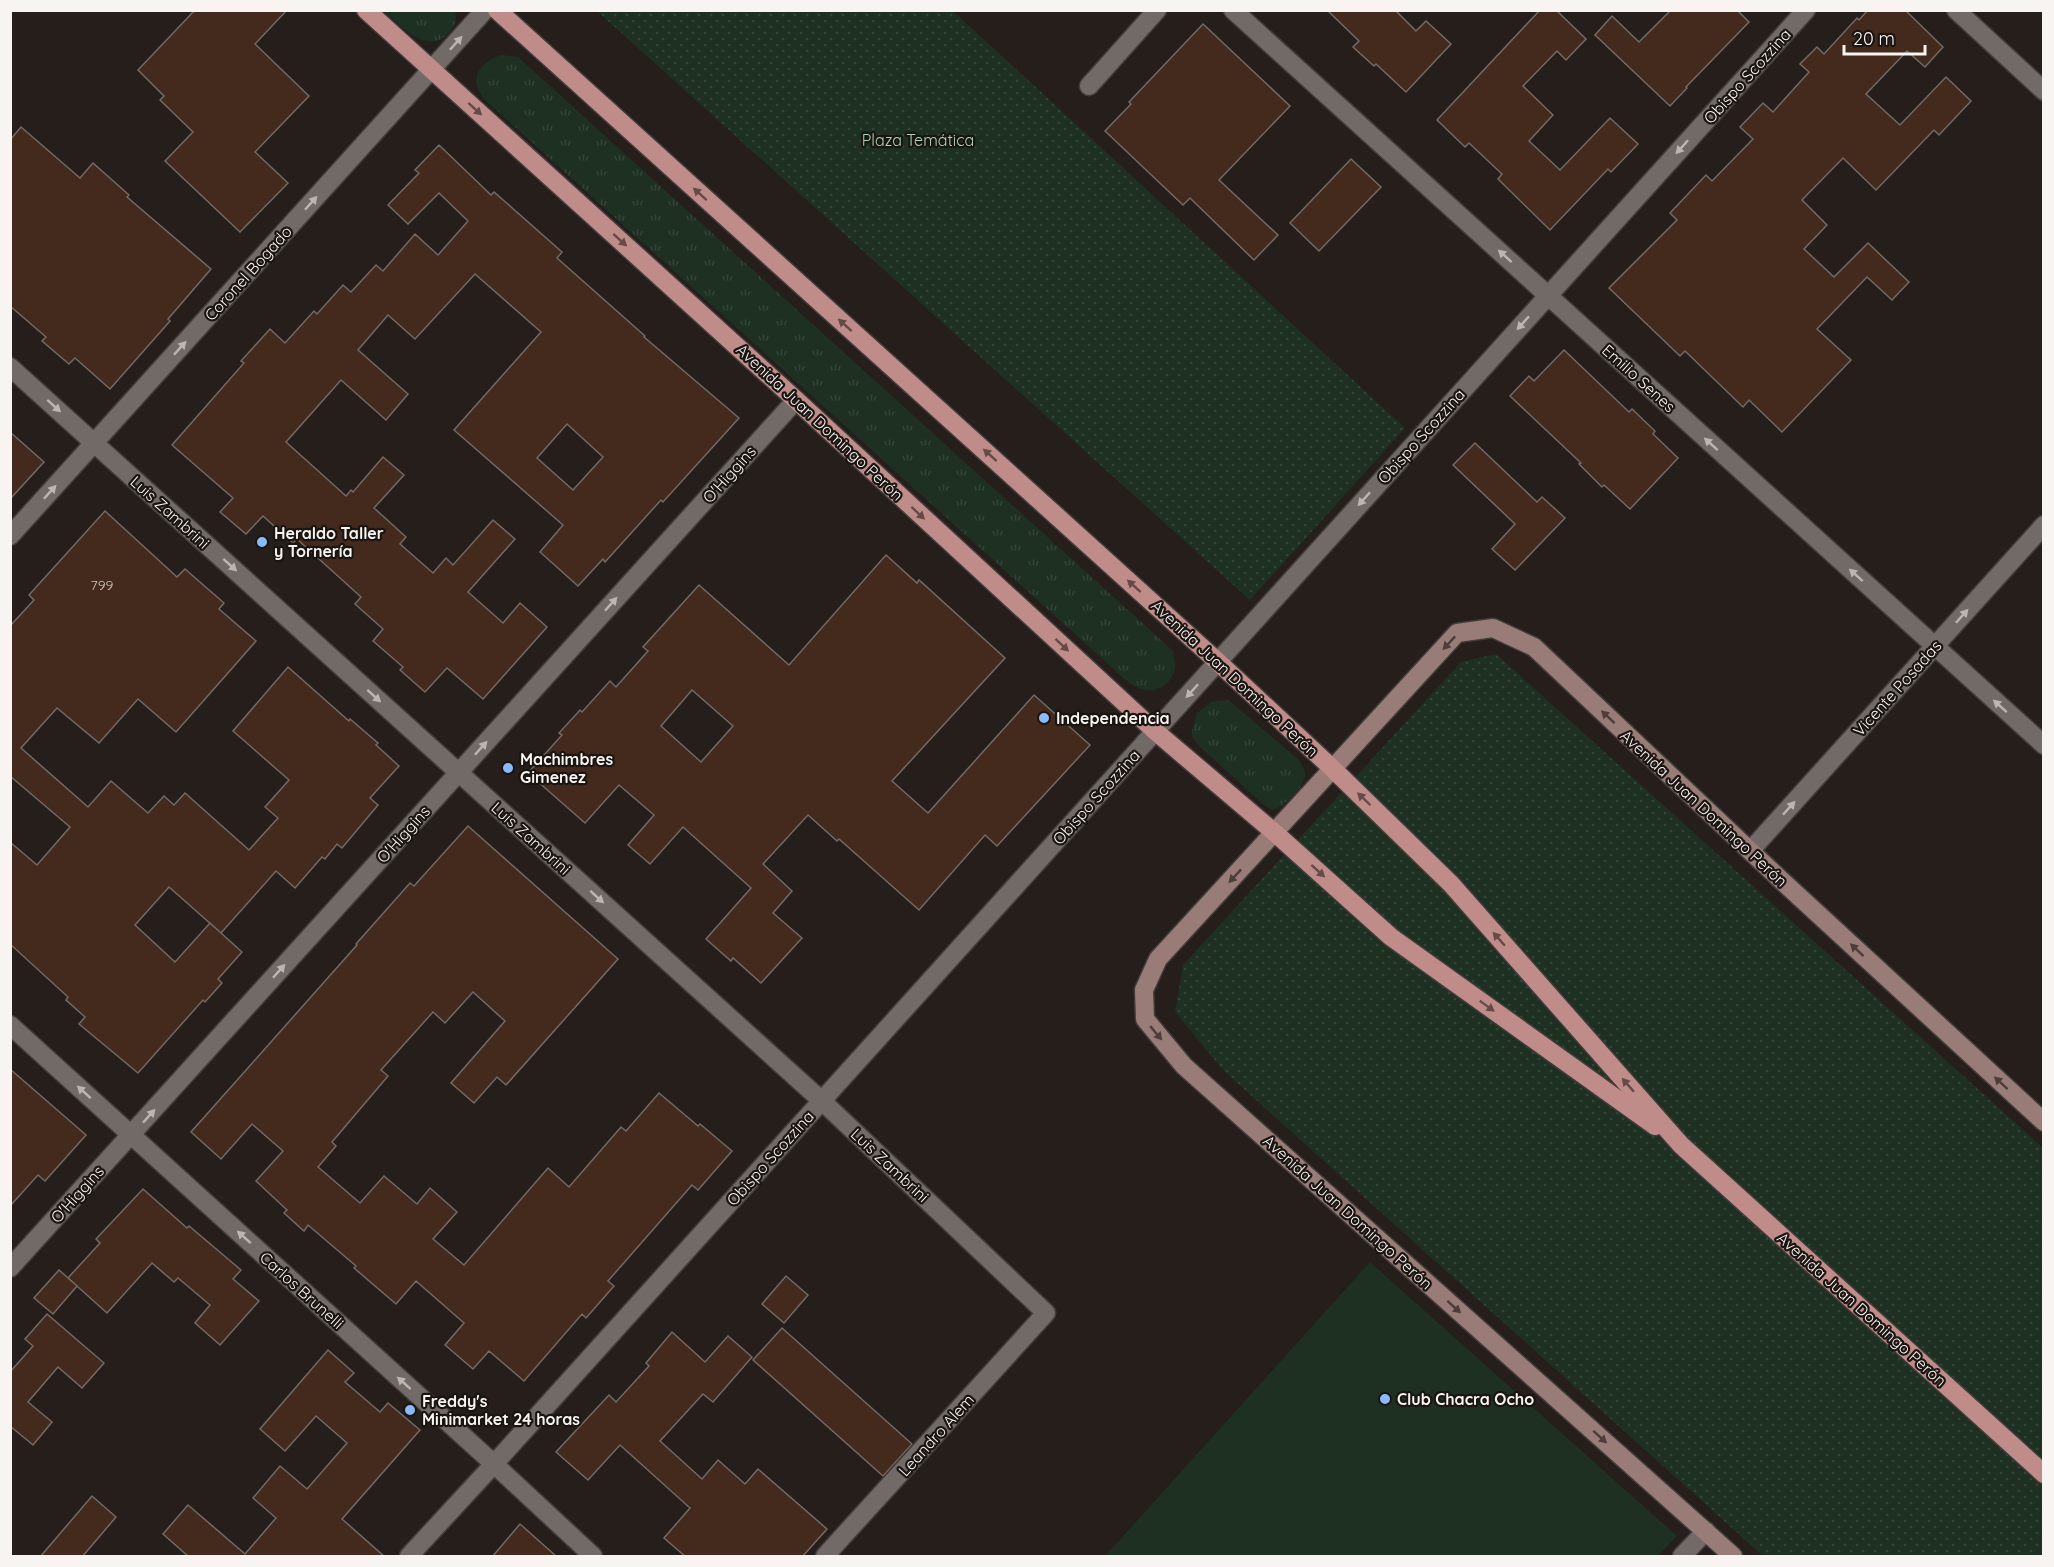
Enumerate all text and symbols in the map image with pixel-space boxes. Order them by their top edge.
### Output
scale bar [1844,18,1925,56]
street label: Obispo Scozzina [1699,24,1795,128]
text: 20 m [1853,27,1895,50]
one-way arrow [449,36,462,51]
one-way arrow [468,102,483,116]
park label: Plaza Temática [862,130,974,150]
one-way arrow [1675,140,1689,155]
one-way arrow [693,188,708,201]
one-way arrow [304,196,317,211]
street label: Coronel Bogado [200,221,296,325]
one-way arrow [612,233,627,247]
one-way arrow [1497,249,1512,263]
one-way arrow [1516,316,1530,331]
one-way arrow [838,319,853,332]
street label: Avenida Juan Domingo Perón [732,339,908,505]
one-way arrow [173,340,187,355]
street label: Emilio Senes [1598,340,1680,416]
street label: Obispo Scozzina [1373,384,1469,488]
one-way arrow [46,399,61,412]
one-way arrow [1704,437,1719,451]
street label: O'Higgins [698,441,760,507]
one-way arrow [983,449,998,462]
street label: Luis Zambrini [126,471,214,553]
one-way arrow [43,485,57,500]
one-way arrow [1358,492,1372,506]
one-way arrow [911,506,926,520]
place label: Heraldo Taller y Tornería [274,523,384,561]
marker: Heraldo Taller y Tornería [255,535,269,549]
one-way arrow [222,558,237,572]
one-way arrow [1849,569,1864,582]
house number: 799 [91,576,114,594]
one-way arrow [1127,579,1142,593]
street label: Avenida Juan Domingo Perón [1147,595,1323,761]
one-way arrow [604,597,618,611]
one-way arrow [1955,609,1968,624]
one-way arrow [1442,635,1456,650]
street label: Vicente Posadas [1849,636,1945,740]
one-way arrow [1055,638,1069,652]
one-way arrow [1186,683,1199,698]
one-way arrow [366,689,381,702]
one-way arrow [1993,700,2008,713]
place label: Independencia [1056,708,1170,728]
one-way arrow [1601,710,1615,724]
marker: Independencia [1037,711,1051,725]
street label: Avenida Juan Domingo Perón [1616,725,1792,891]
one-way arrow [474,741,488,756]
street label: Obispo Scozzina [1048,745,1144,849]
place label: Machimbres Gimenez [520,749,613,787]
marker: Machimbres Gimenez [501,761,515,775]
one-way arrow [1357,792,1371,806]
street label: Luis Zambrini [487,797,575,879]
street label: O'Higgins [372,801,434,867]
one-way arrow [1782,801,1795,816]
one-way arrow [1310,865,1326,878]
one-way arrow [1228,868,1242,883]
one-way arrow [589,890,604,903]
one-way arrow [1493,932,1506,947]
one-way arrow [1851,944,1865,958]
one-way arrow [272,964,285,979]
one-way arrow [1480,999,1495,1011]
one-way arrow [1150,1025,1163,1041]
one-way arrow [1993,1076,2008,1090]
one-way arrow [1622,1078,1635,1093]
one-way arrow [77,1085,92,1099]
street label: Obispo Scozzina [722,1106,818,1210]
one-way arrow [142,1108,156,1123]
street label: Luis Zambrini [847,1124,933,1206]
street label: Avenida Juan Domingo Perón [1259,1131,1437,1293]
street label: O'Higgins [46,1161,108,1227]
street label: Avenida Juan Domingo Perón [1773,1228,1951,1390]
one-way arrow [237,1230,252,1244]
street label: Carlos Brunelli [256,1247,348,1333]
one-way arrow [1446,1300,1461,1313]
one-way arrow [398,1376,412,1390]
place label: Club Chacra Ocho [1397,1389,1534,1409]
street label: Leandro Alem [894,1390,978,1480]
place label: Freddy's Minimarket 24 horas [422,1391,580,1429]
marker: Club Chacra Ocho [1378,1392,1392,1406]
marker: Freddy's Minimarket 24 horas [403,1403,417,1417]
one-way arrow [1592,1430,1607,1443]

